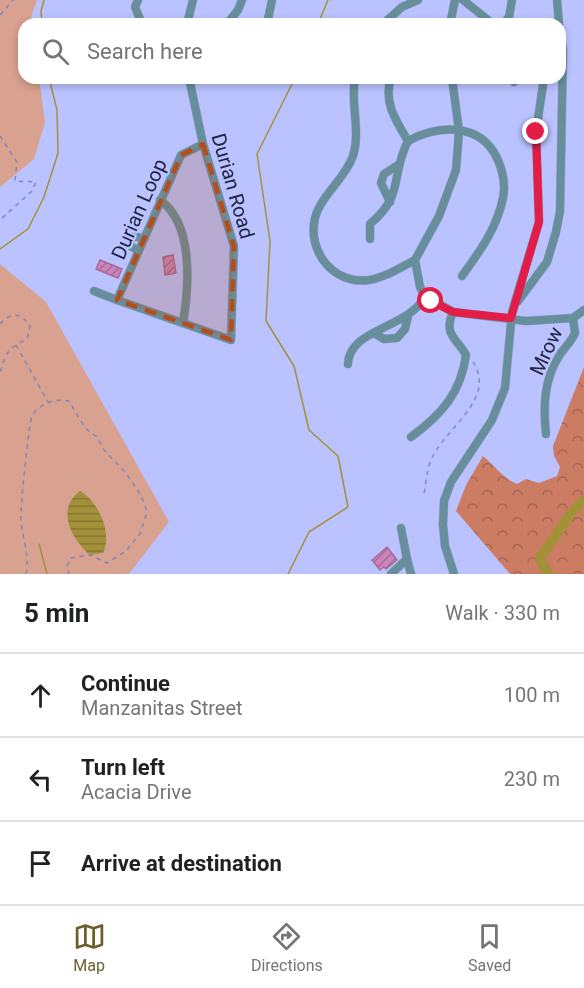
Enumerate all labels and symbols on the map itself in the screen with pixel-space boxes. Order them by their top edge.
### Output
route end [522,118,548,144]
street label: Durian Road [207,131,259,241]
street label: Durian Loop [106,155,172,263]
route start [417,287,443,313]
street label: Mrow [524,323,568,379]

